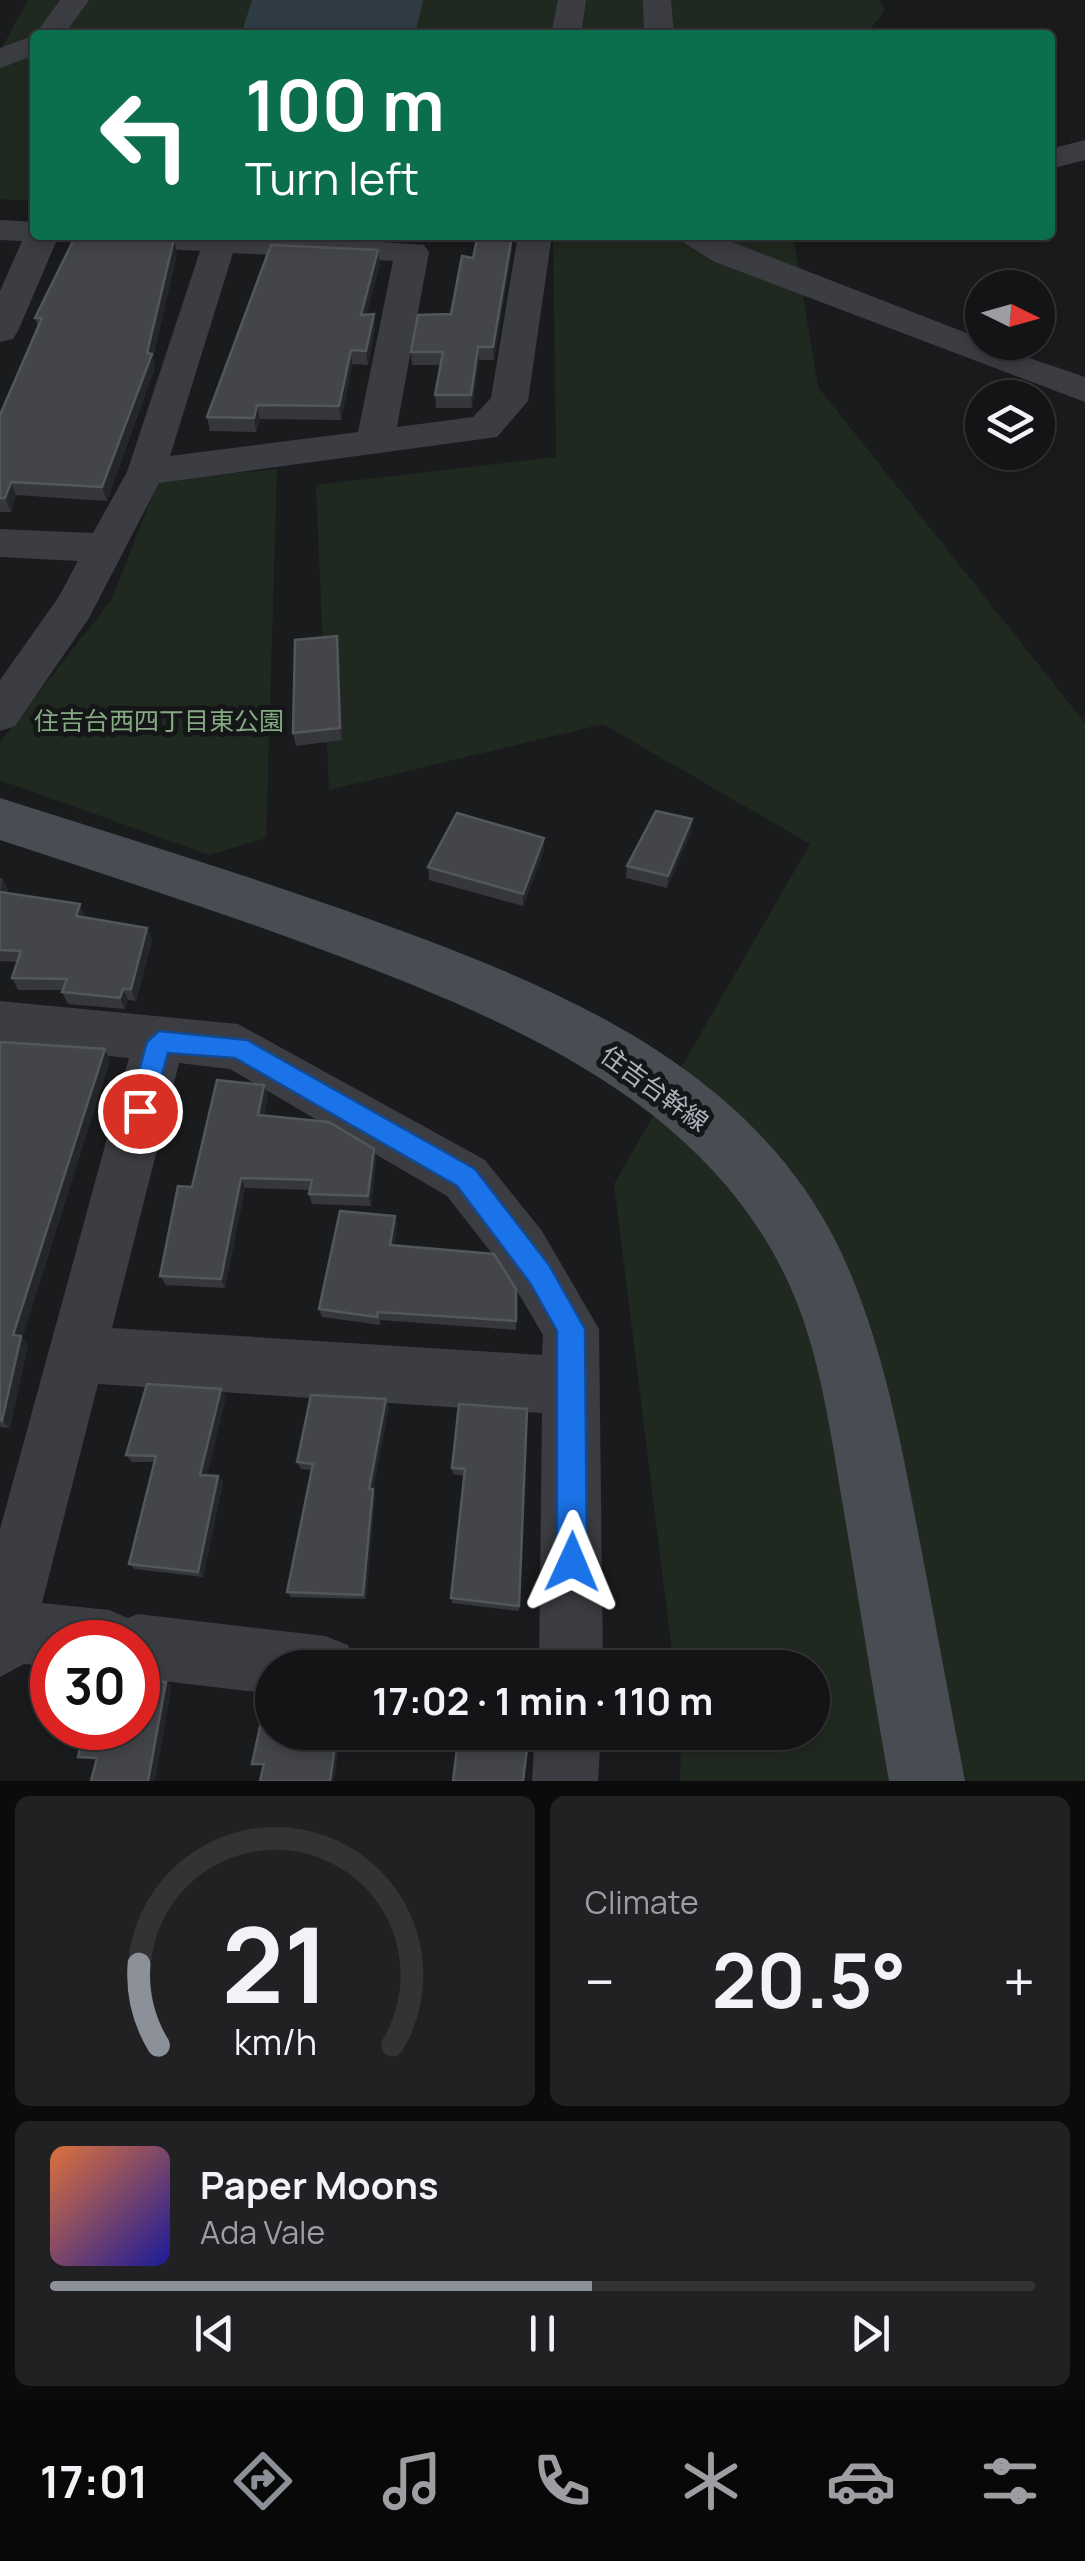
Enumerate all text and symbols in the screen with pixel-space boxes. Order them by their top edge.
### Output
text: 100 m [245,56,445,152]
icon: left [80,70,210,200]
text: Turn left [245,147,419,209]
north arrow [965,270,1055,360]
map controls [965,270,1055,470]
button: layers [965,380,1055,470]
park label: 住吉台西四丁目東公園 [34,703,284,738]
street label: 住吉台幹線 [594,1037,716,1139]
pin [98,1069,183,1154]
icon: arrive [113,1084,168,1139]
position arrow [520,1510,624,1614]
speed limit sign: 30 [30,1620,160,1750]
text: 17:02 · 1 min · 110 m [372,1674,713,1726]
text: Climate [585,1880,699,1924]
text: 21 [221,1892,329,2034]
text: 20.5° [712,1928,906,2031]
text: − [585,1943,615,2019]
text: + [1003,1943,1035,2019]
text: km/h [233,2017,317,2066]
text: Paper Moons [200,2158,439,2210]
text: Ada Vale [200,2210,325,2254]
icon: previous [187,2306,242,2361]
icon: pause [515,2306,570,2361]
icon: next [843,2306,898,2361]
icon: directions [228,2446,298,2516]
icon: music [377,2446,447,2516]
icon: phone [527,2446,597,2516]
icon: climate [676,2446,746,2516]
icon: car [826,2446,896,2516]
icon: filters [975,2446,1045,2516]
text: 17:01 [40,2450,148,2512]

